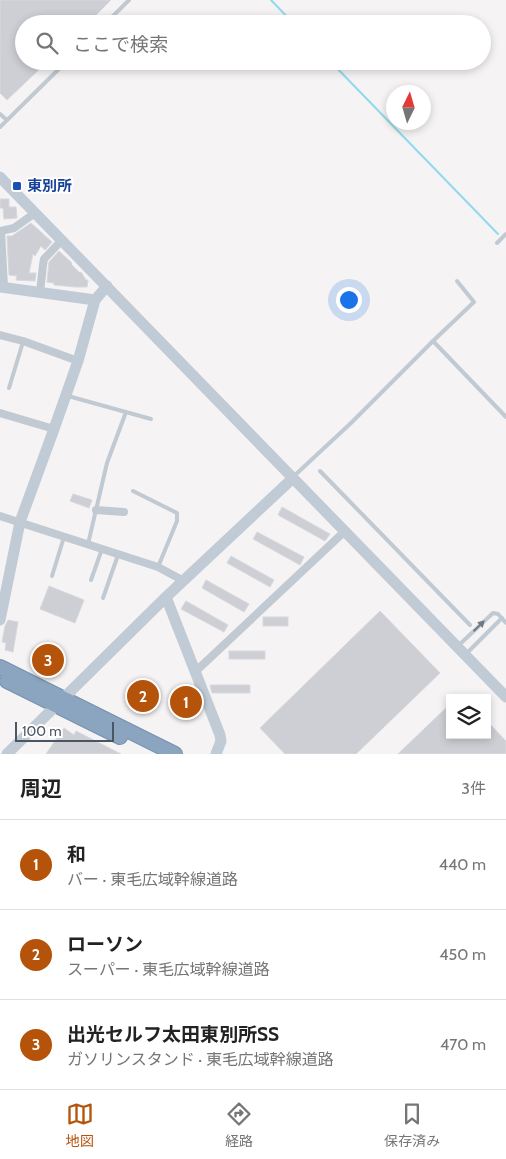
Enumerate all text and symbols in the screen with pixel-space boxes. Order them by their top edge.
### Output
search box [15,15,491,70]
icon: search [33,29,61,57]
text: ここで検索 [73,33,168,56]
north arrow [386,85,431,130]
place label: 東別所 [27,177,72,195]
marker: 東別所 [11,180,23,192]
your location [336,287,362,313]
one-way arrow [473,620,485,632]
pin: 3 [32,641,64,679]
pin: 2 [127,677,159,715]
pin: 1 [170,683,202,721]
map controls [446,694,491,739]
button: layers [446,694,491,739]
scale bar [15,719,114,742]
text: 100 m [22,722,62,740]
text: 周辺 [20,776,62,801]
text: 3件 [461,779,486,798]
text: 和 [67,843,86,866]
text: 1 [33,855,39,874]
text: 440 m [439,855,486,874]
text: バー · 東毛広域幹線道路 [67,870,238,889]
text: ローソン [67,933,143,956]
text: 2 [32,945,40,964]
text: 450 m [439,945,486,964]
text: スーパー · 東毛広域幹線道路 [67,960,270,979]
text: 出光セルフ太田東別所SS [67,1023,279,1046]
text: 3 [32,1035,40,1054]
text: 470 m [440,1035,486,1054]
text: ガソリンスタンド · 東毛広域幹線道路 [67,1050,334,1069]
tab: 地図 [66,1100,94,1150]
tab: 経路 [225,1100,253,1150]
tab: 保存済み [384,1100,440,1150]

